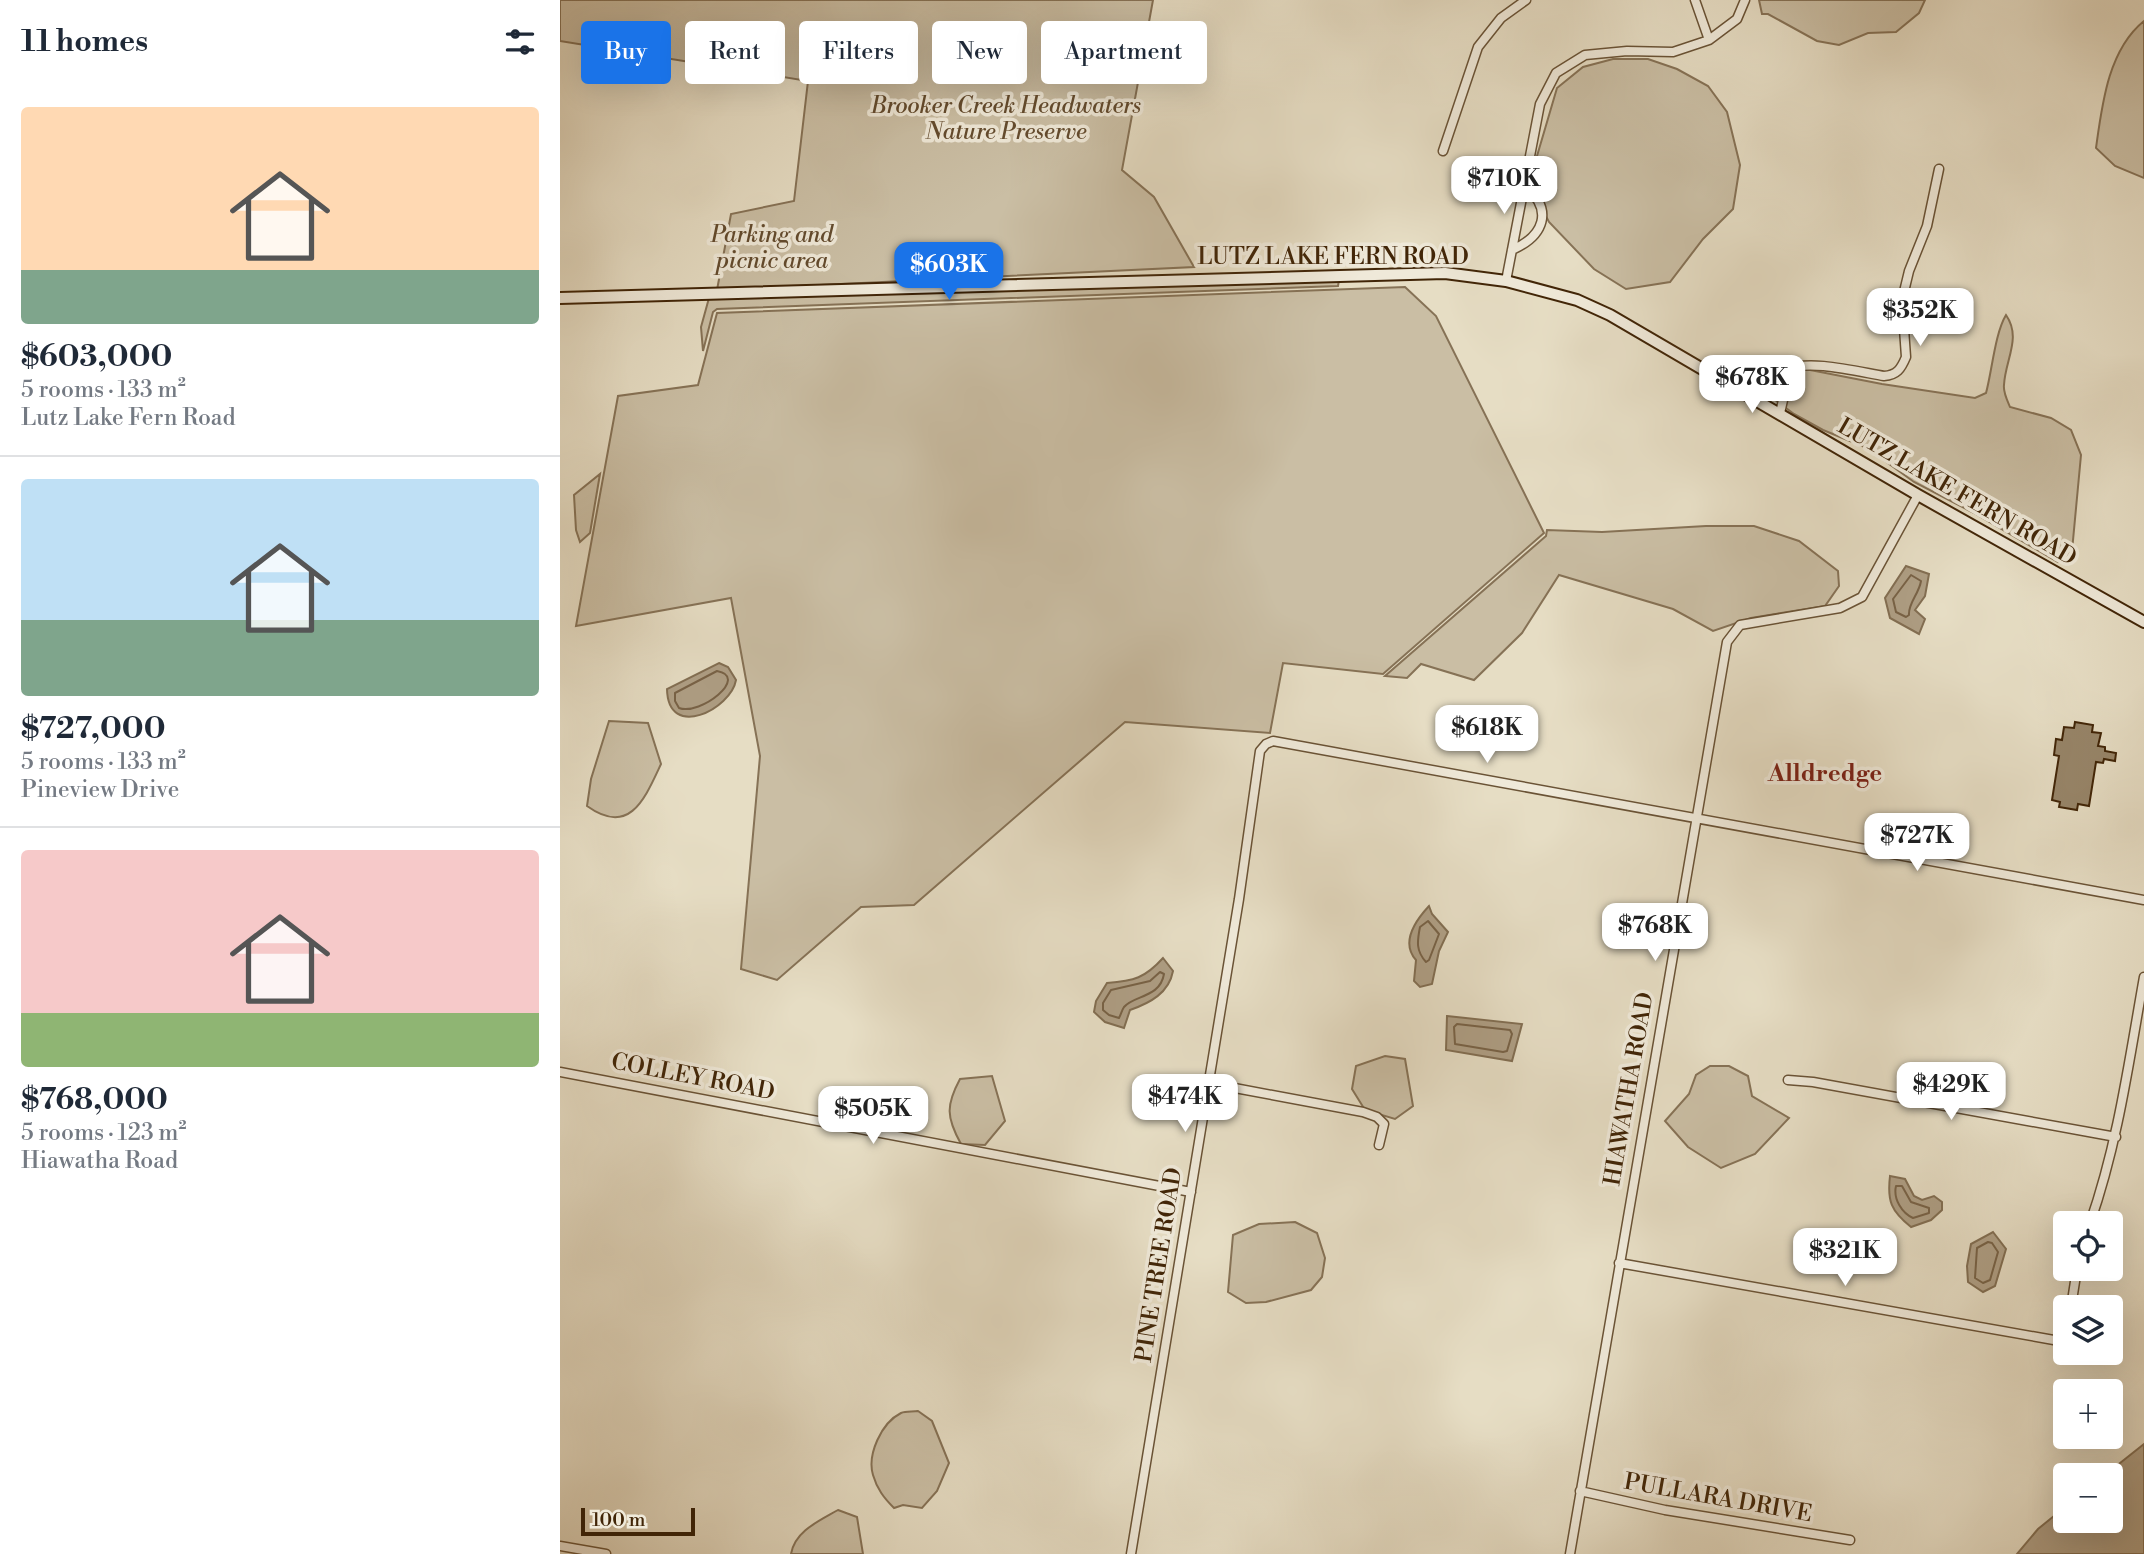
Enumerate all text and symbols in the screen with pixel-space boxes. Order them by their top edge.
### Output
chip: Buy [581,21,671,84]
chip: Rent [685,21,785,84]
chip: Filters [799,21,918,84]
chip: New [932,21,1027,84]
chip: Apartment [1041,21,1207,84]
text: 11 homes [21,23,148,61]
icon: filters [501,23,539,61]
park label: Brooker Creek Headwaters Nature Preserve [870,92,1142,146]
icon: home [217,153,343,279]
pin: $710K [1455,156,1553,216]
text: $710K [1467,165,1541,193]
park label: Parking and picnic area [710,221,834,275]
pin: $603K [900,243,998,302]
street label: LUTZ LAKE FERN ROAD [1197,243,1469,271]
text: $603K [910,251,988,279]
pin: $352K [1871,288,1969,348]
text: $352K [1883,297,1957,325]
text: $603,000 [21,338,172,376]
pin: $678K [1703,356,1801,415]
text: $678K [1715,364,1789,392]
text: 5 rooms · 133 m² [21,376,186,404]
text: Lutz Lake Fern Road [21,404,236,432]
street label: LUTZ LAKE FERN ROAD [1832,412,2082,572]
icon: home [217,525,343,651]
pin: $618K [1438,706,1536,765]
text: $727,000 [21,710,165,748]
text: $618K [1451,714,1523,742]
text: 5 rooms · 133 m² [21,748,186,776]
district label: Alldredge [1767,759,1882,789]
text: Pineview Drive [21,776,179,804]
pin: $727K [1868,814,1966,873]
text: $727K [1880,822,1954,850]
icon: home [217,896,343,1022]
pin: $768K [1606,904,1704,963]
text: $768K [1618,912,1692,940]
street label: HIAWATHA ROAD [1598,990,1660,1188]
street label: COLLEY ROAD [609,1047,777,1107]
pin: $429K [1902,1062,2000,1122]
text: $429K [1913,1071,1989,1099]
pin: $474K [1136,1074,1234,1134]
text: $768,000 [21,1081,168,1119]
text: $474K [1148,1083,1222,1111]
pin: $505K [824,1086,922,1146]
text: $505K [834,1095,912,1123]
text: 5 rooms · 123 m² [21,1119,187,1147]
text: Hiawatha Road [21,1147,178,1175]
street label: PINE TREE ROAD [1130,1166,1188,1364]
map controls [2053,1211,2123,1533]
button: locate [2053,1211,2123,1281]
pin: $321K [1796,1228,1894,1288]
text: $321K [1809,1237,1881,1265]
button: layers [2053,1295,2123,1365]
button: + [2053,1379,2123,1449]
button: − [2053,1463,2123,1533]
street label: PULLARA DRIVE [1622,1468,1814,1528]
scale bar [581,1505,695,1537]
text: 100 m [592,1508,645,1532]

